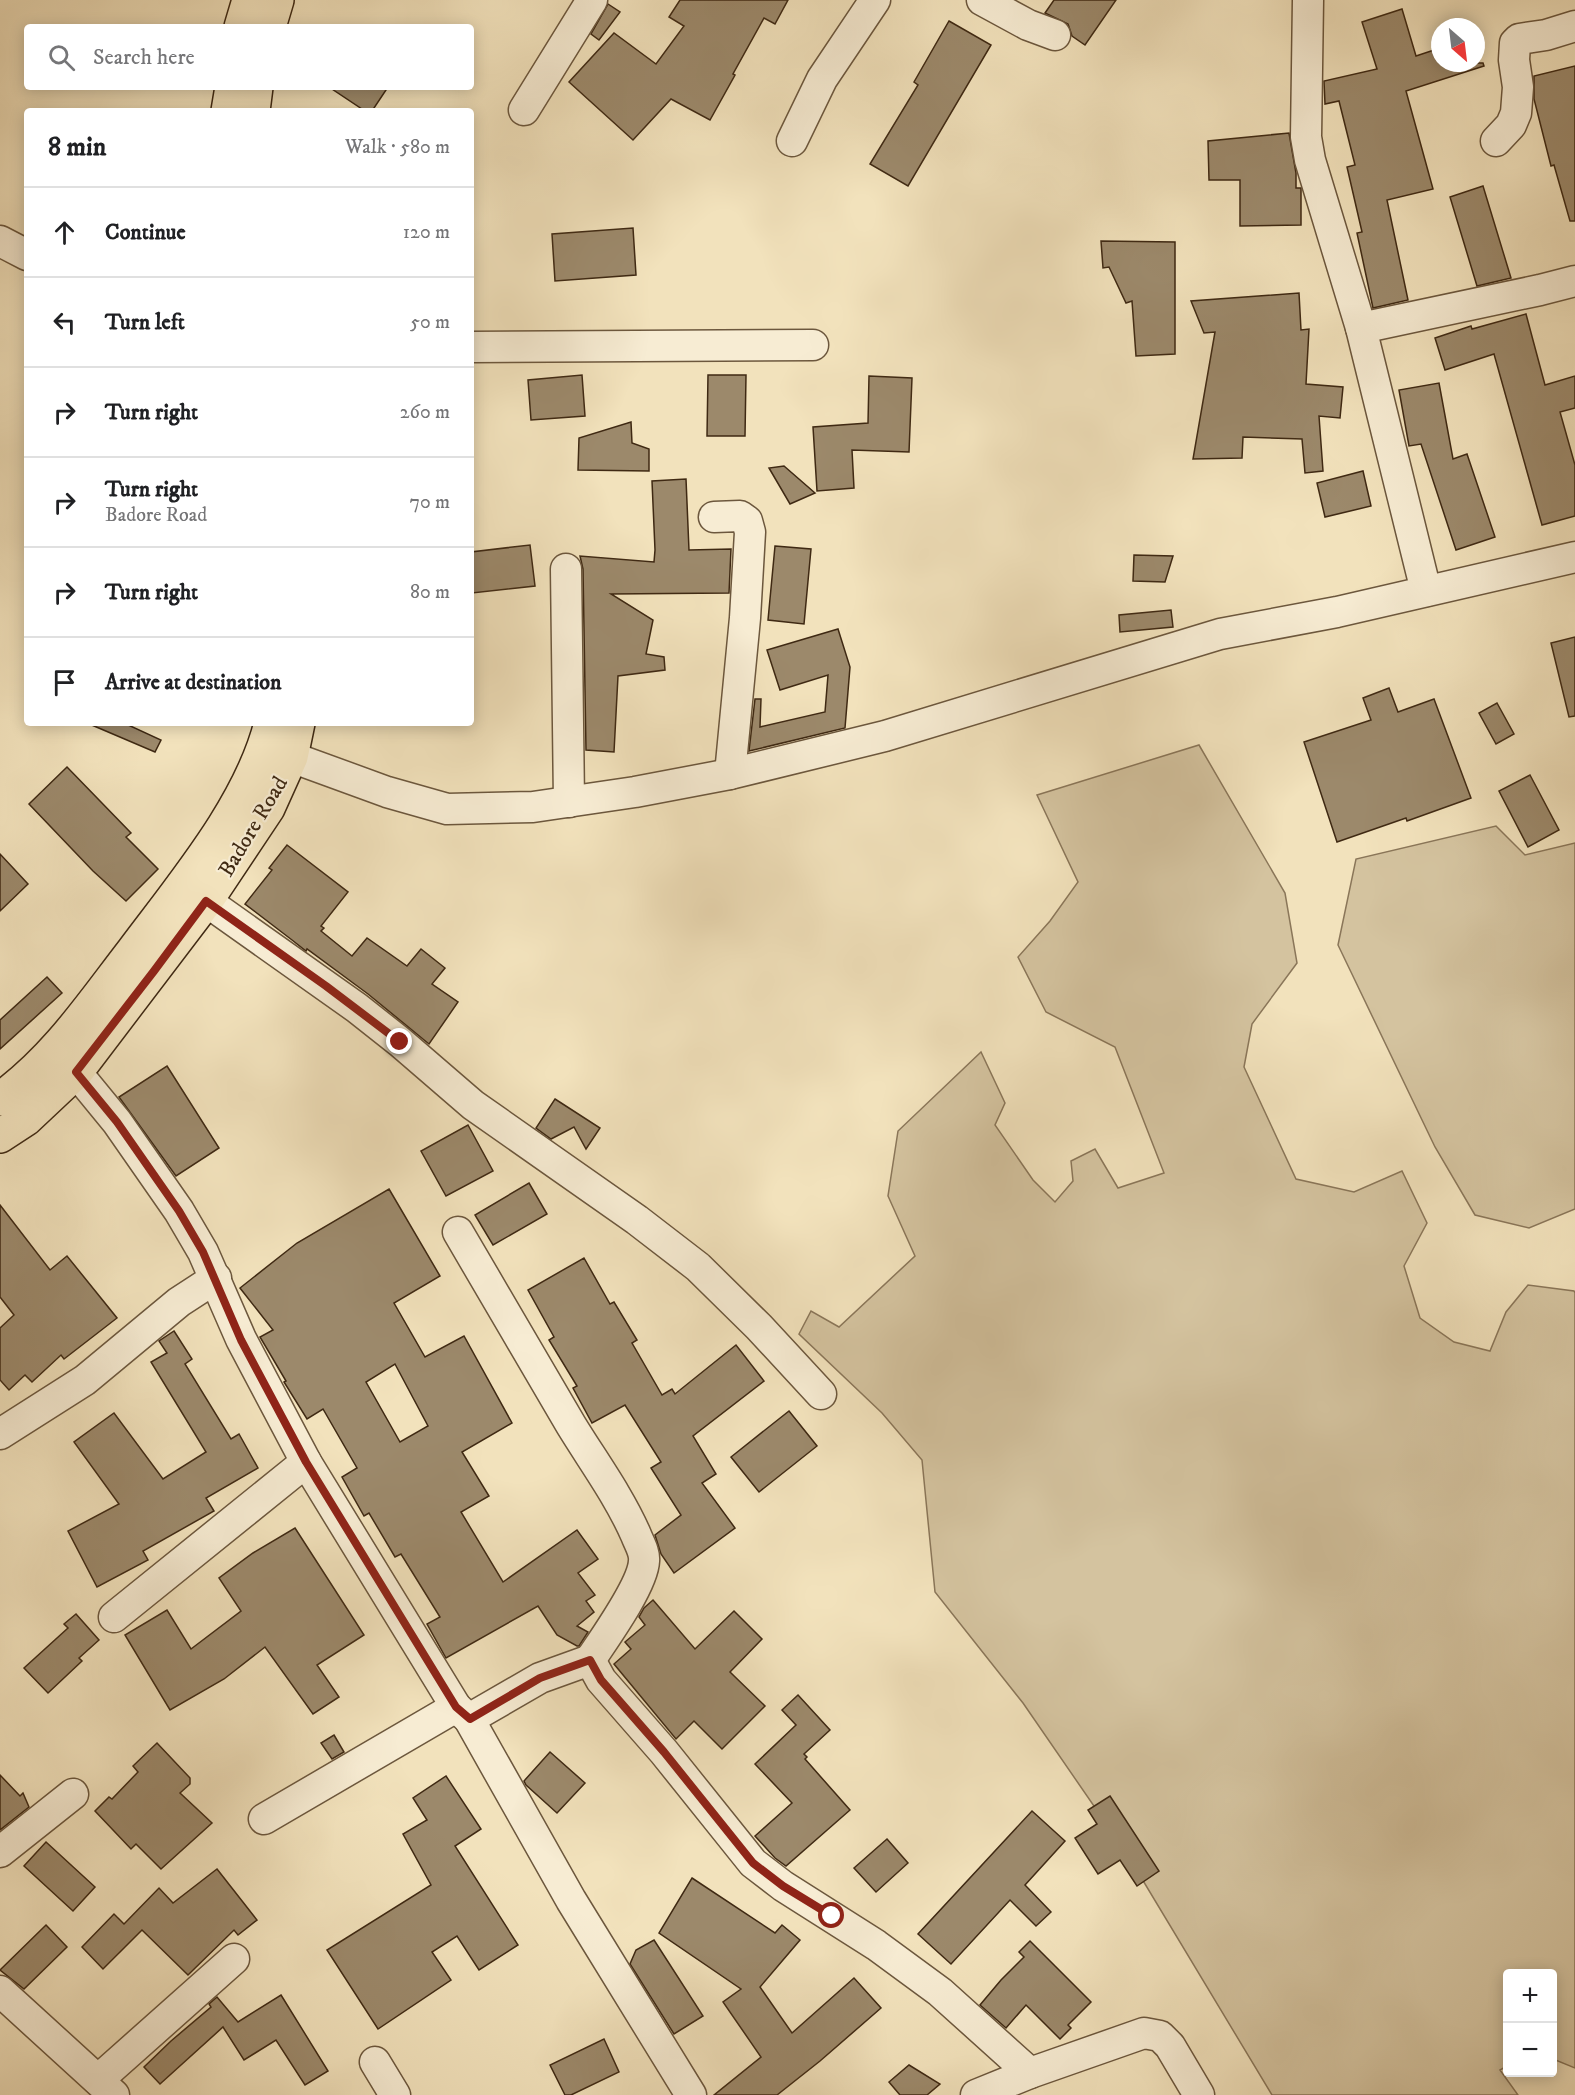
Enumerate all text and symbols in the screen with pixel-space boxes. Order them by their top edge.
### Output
north arrow [1431,18,1485,72]
search box [24,24,474,90]
icon: search [45,41,78,74]
text: Search here [93,44,195,71]
text: 8 min [48,131,106,164]
text: Walk · 580 m [345,135,450,160]
icon: ahead [48,216,81,249]
text: Continue [105,219,186,246]
text: 120 m [403,220,450,245]
icon: left [48,306,81,339]
text: Turn left [105,309,185,336]
text: 50 m [410,310,450,335]
icon: right [48,396,81,429]
text: Turn right [105,399,198,426]
text: 260 m [400,400,450,425]
text: Turn right [105,476,198,503]
icon: right [48,486,81,519]
text: 70 m [409,490,450,515]
text: Badore Road [105,503,207,528]
icon: right [48,576,81,609]
text: Turn right [105,579,198,606]
text: 80 m [410,580,450,605]
icon: arrive [48,666,81,699]
text: Arrive at destination [105,669,282,696]
street label: Badore Road [213,772,294,882]
route end [386,1028,412,1054]
route start [818,1902,844,1928]
map controls [1503,1969,1557,2077]
button: + [1503,1969,1557,2023]
button: − [1503,2023,1557,2077]

